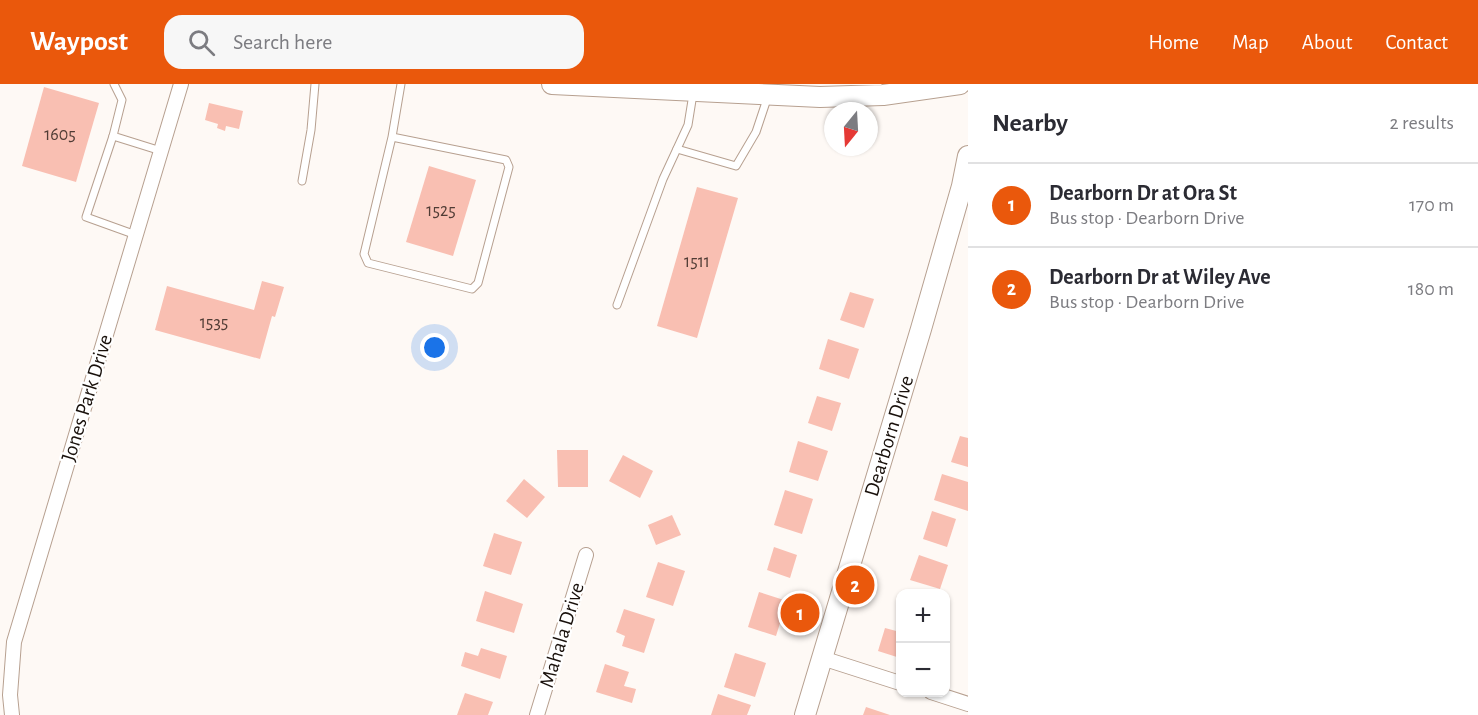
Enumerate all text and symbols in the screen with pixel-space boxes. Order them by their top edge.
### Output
search box [164,15,584,69]
icon: search [185,26,218,59]
text: Waypost [30,28,128,56]
text: Search here [233,31,333,53]
text: Home [1148,32,1199,53]
text: Map [1232,32,1269,53]
text: About [1302,32,1352,53]
text: Contact [1385,32,1448,53]
north arrow [824,102,878,156]
text: Nearby [992,110,1068,136]
text: 2 results [1390,113,1454,133]
house number: 1605 [44,126,76,144]
text: Dearborn Dr at Ora St [1049,182,1237,204]
text: 1 [1008,195,1015,215]
text: 170 m [1409,195,1454,215]
house number: 1525 [426,202,456,220]
text: Bus stop · Dearborn Drive [1049,208,1245,228]
house number: 1511 [684,253,710,271]
text: Dearborn Dr at Wiley Ave [1049,266,1271,288]
text: 2 [1007,279,1016,299]
text: 180 m [1408,279,1454,299]
text: Bus stop · Dearborn Drive [1049,292,1245,312]
house number: 1535 [200,314,228,332]
street label: Jones Park Drive [58,332,116,464]
your location [420,333,449,362]
street label: Dearborn Drive [861,373,917,499]
pin: 2 [836,562,874,608]
street label: Mahala Drive [536,580,588,690]
map controls [896,589,950,697]
button: + [896,589,950,643]
pin: 1 [780,590,820,636]
button: − [896,643,950,697]

